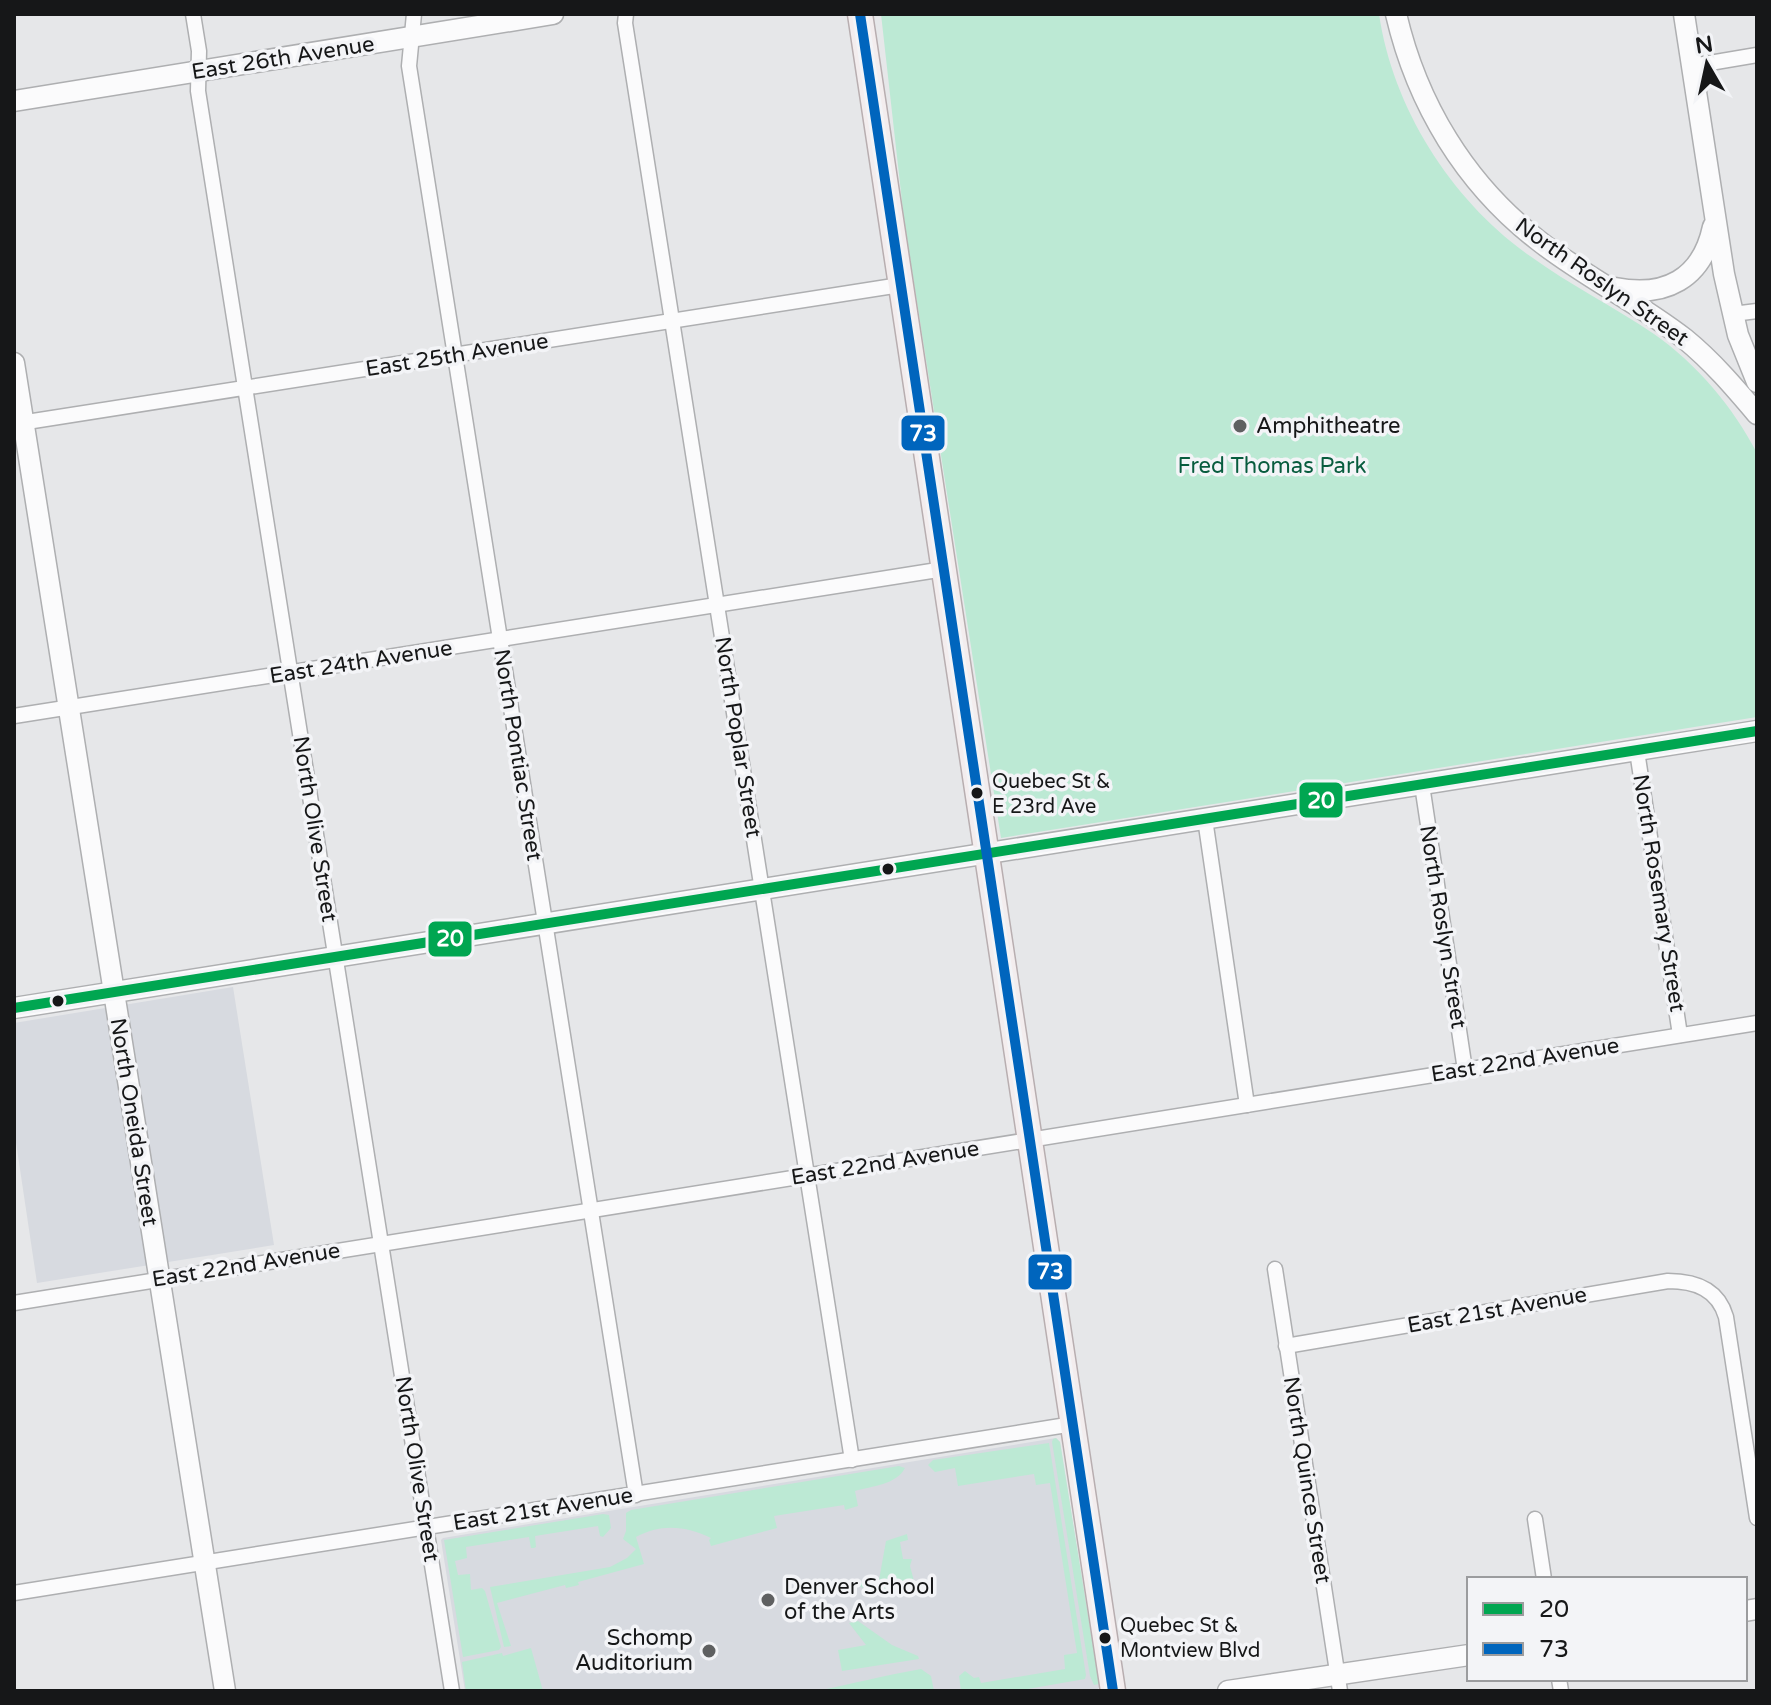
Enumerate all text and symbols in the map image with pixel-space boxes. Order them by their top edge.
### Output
north arrow [1667,24,1747,104]
street label: East 26th Avenue [190,31,376,85]
text: N [1693,31,1715,59]
street label: North Roslyn Street [1510,212,1694,352]
street label: East 25th Avenue [364,328,550,382]
place label: Amphitheatre [1256,413,1401,439]
line badge: 73 [900,414,946,452]
marker: Amphitheatre [1231,417,1249,435]
text: 73 [909,421,937,447]
park label: Fred Thomas Park [1178,453,1366,479]
street label: East 24th Avenue [268,635,454,689]
street label: North Poplar Street [709,635,767,839]
street label: North Pontiac Street [488,647,548,863]
street label: North Olive Street [287,734,343,924]
place label: Quebec St & E 23rd Ave [992,770,1111,819]
street label: North Rosemary Street [1627,772,1691,1014]
line badge: 20 [1298,781,1344,819]
marker: Quebec St & E 23rd Ave [969,785,985,801]
text: 20 [1307,788,1335,814]
street label: North Roslyn Street [1414,823,1472,1031]
unlabelled marker [880,861,896,877]
line badge: 20 [427,920,473,958]
text: 20 [436,926,464,952]
unlabelled marker [50,993,66,1009]
street label: North Oneida Street [105,1016,163,1228]
street label: East 22nd Avenue [1429,1032,1621,1088]
street label: East 22nd Avenue [789,1135,981,1191]
street label: East 22nd Avenue [150,1237,342,1293]
line badge: 73 [1027,1253,1073,1291]
text: 73 [1036,1259,1064,1285]
street label: East 21st Avenue [1405,1281,1589,1339]
street label: North Olive Street [389,1374,445,1564]
street label: North Quince Street [1278,1375,1336,1585]
street label: East 21st Avenue [451,1482,635,1536]
place label: Denver School of the Arts [784,1574,935,1625]
legend [1467,1577,1747,1681]
marker: Denver School of the Arts [759,1591,777,1609]
text: 20 [1539,1595,1569,1624]
place label: Quebec St & Montview Blvd [1120,1614,1260,1663]
place label: Schomp Auditorium [575,1625,693,1676]
marker: Quebec St & Montview Blvd [1097,1630,1113,1646]
text: 73 [1539,1635,1569,1664]
marker: Schomp Auditorium [700,1642,718,1660]

